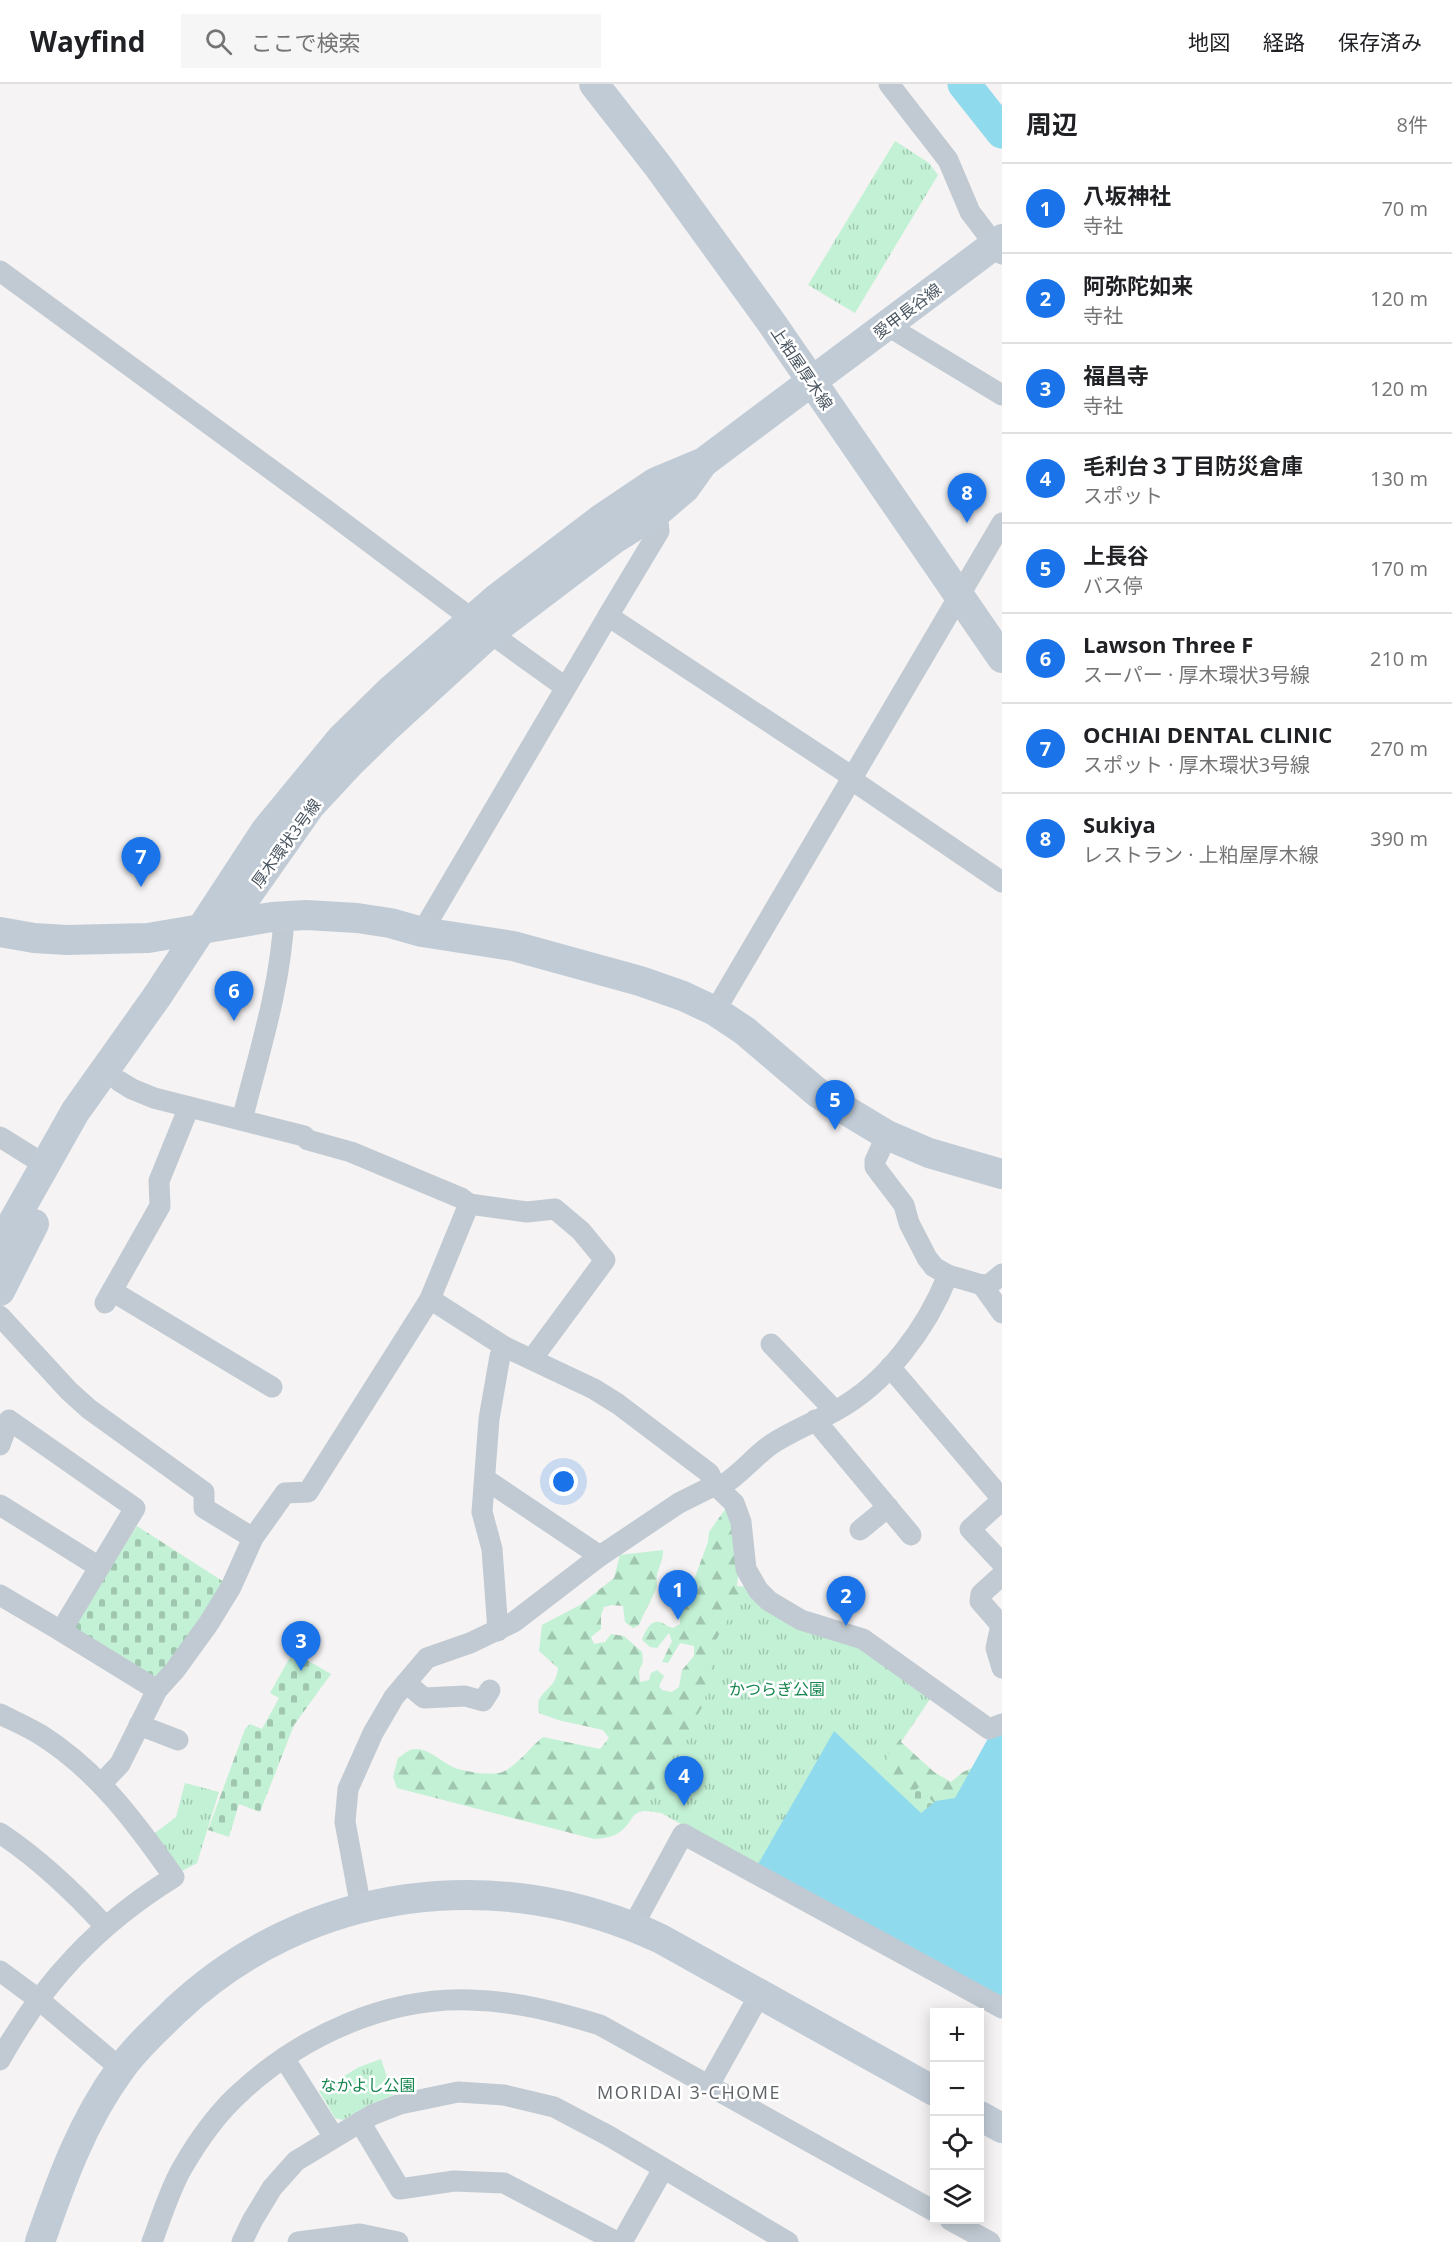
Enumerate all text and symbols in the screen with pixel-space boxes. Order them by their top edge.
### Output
search box [181,14,601,68]
text: Wayfind [30,22,145,60]
icon: search [202,25,235,58]
text: ここで検索 [250,27,360,57]
text: 地図 [1188,28,1230,56]
text: 経路 [1263,28,1305,56]
text: 保存済み [1338,28,1422,56]
text: 周辺 [1026,106,1078,142]
text: 8件 [1397,111,1428,138]
text: 八坂神社 [1083,180,1171,210]
text: 1 [1040,195,1051,222]
text: 70 m [1381,195,1428,222]
text: 寺社 [1083,212,1123,239]
text: 阿弥陀如来 [1083,270,1193,300]
street label: 愛甲長谷線 [868,278,946,344]
text: 2 [1040,285,1051,312]
text: 120 m [1370,285,1428,312]
text: 寺社 [1083,302,1123,329]
street label: 上粕屋厚木線 [766,322,838,414]
text: 福昌寺 [1083,360,1149,390]
text: 3 [1040,375,1051,402]
text: 120 m [1370,375,1428,402]
text: 寺社 [1083,392,1123,419]
text: 毛利台３丁目防災倉庫 [1083,450,1303,480]
text: 4 [1040,465,1051,492]
text: 130 m [1370,465,1428,492]
pin: 8 [948,474,986,523]
text: スポット [1083,482,1163,509]
text: 上長谷 [1083,540,1149,570]
text: 5 [1040,555,1051,582]
text: 170 m [1370,555,1428,582]
text: バス停 [1083,572,1143,599]
text: Lawson Three F [1083,629,1253,659]
text: 6 [1040,645,1051,672]
text: 210 m [1370,645,1428,672]
text: スーパー · 厚木環状3号線 [1083,661,1310,688]
text: OCHIAI DENTAL CLINIC [1083,719,1332,749]
text: 7 [1040,735,1051,762]
text: 270 m [1370,735,1428,762]
text: スポット · 厚木環状3号線 [1083,751,1310,778]
street label: 厚木環状3号線 [246,794,326,892]
text: Sukiya [1083,809,1156,839]
text: 8 [1040,825,1051,852]
text: 390 m [1370,825,1428,852]
pin: 7 [122,838,160,887]
text: レストラン · 上粕屋厚木線 [1083,841,1319,868]
pin: 6 [214,972,254,1021]
pin: 5 [816,1080,854,1130]
your location [549,1467,578,1496]
pin: 1 [658,1570,698,1620]
pin: 2 [826,1576,866,1626]
pin: 3 [282,1622,320,1671]
park label: かつらぎ公園 [729,1678,825,1700]
pin: 4 [664,1756,704,1806]
map controls [930,2008,984,2224]
button: + [930,2008,984,2062]
button: − [930,2062,984,2116]
park label: なかよし公園 [320,2074,416,2096]
district label: MORIDAI 3-CHOME [597,2080,781,2104]
button: locate [930,2116,984,2170]
button: layers [930,2170,984,2224]

